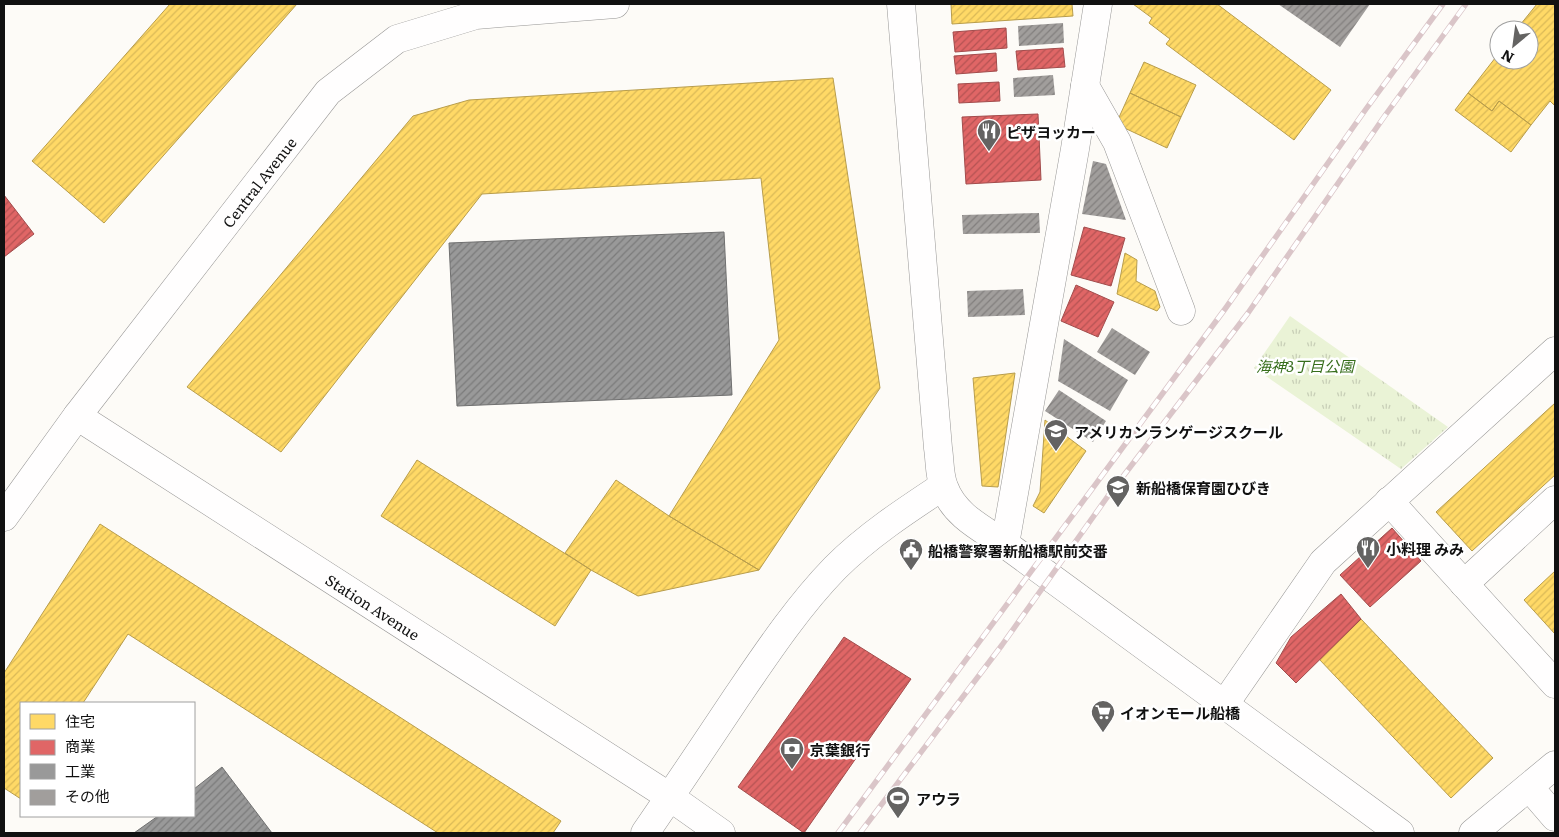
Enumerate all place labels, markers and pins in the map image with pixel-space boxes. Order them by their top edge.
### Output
restaurant icon: ピザヨッカー [976,118,1002,152]
place label: ピザヨッカー [1006,120,1096,143]
school or university icon: アメリカンランゲージスクール [1043,418,1069,452]
place label: アメリカンランゲージスクール [1074,420,1283,443]
school or university icon: 新船橋保育園ひびき [1105,474,1131,508]
place label: 新船橋保育園ひびき [1136,476,1271,499]
restaurant icon: 小料理 みみ [1355,535,1381,569]
public building icon: 船橋警察署新船橋駅前交番 [898,537,924,571]
place label: 小料理 みみ [1386,537,1464,560]
place label: 船橋警察署新船橋駅前交番 [928,539,1108,562]
supermarket icon: イオンモール船橋 [1090,699,1116,733]
place label: イオンモール船橋 [1120,701,1241,724]
bank icon: 京葉銀行 [779,736,805,770]
place label: 京葉銀行 [810,738,870,761]
sports icon: アウラ [885,785,911,819]
place label: アウラ [916,787,961,810]

